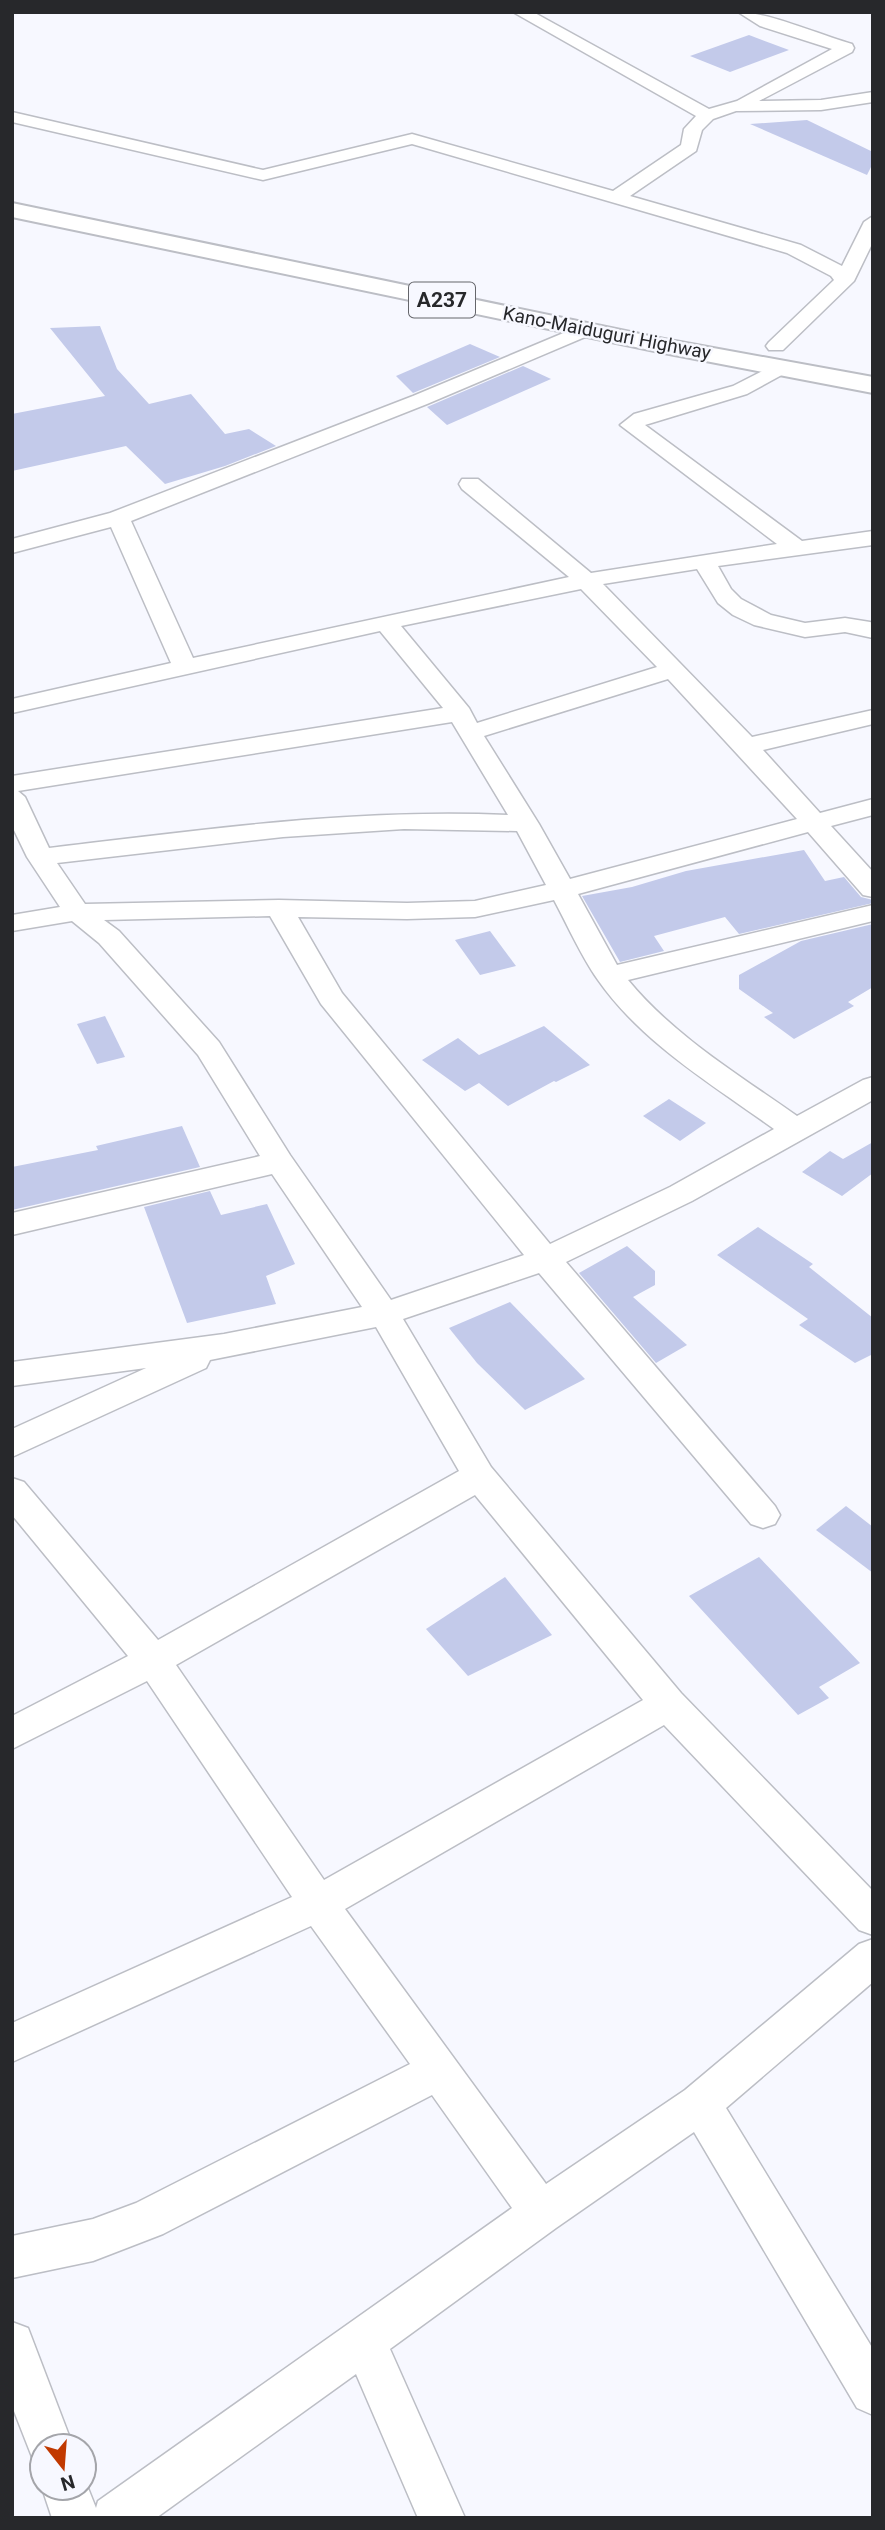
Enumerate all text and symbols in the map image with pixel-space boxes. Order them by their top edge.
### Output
road number: A237 [409,282,475,318]
street label: Kano-Maiduguri Highway [501,302,713,364]
north arrow [28,2432,98,2502]
text: N [58,2470,78,2496]

